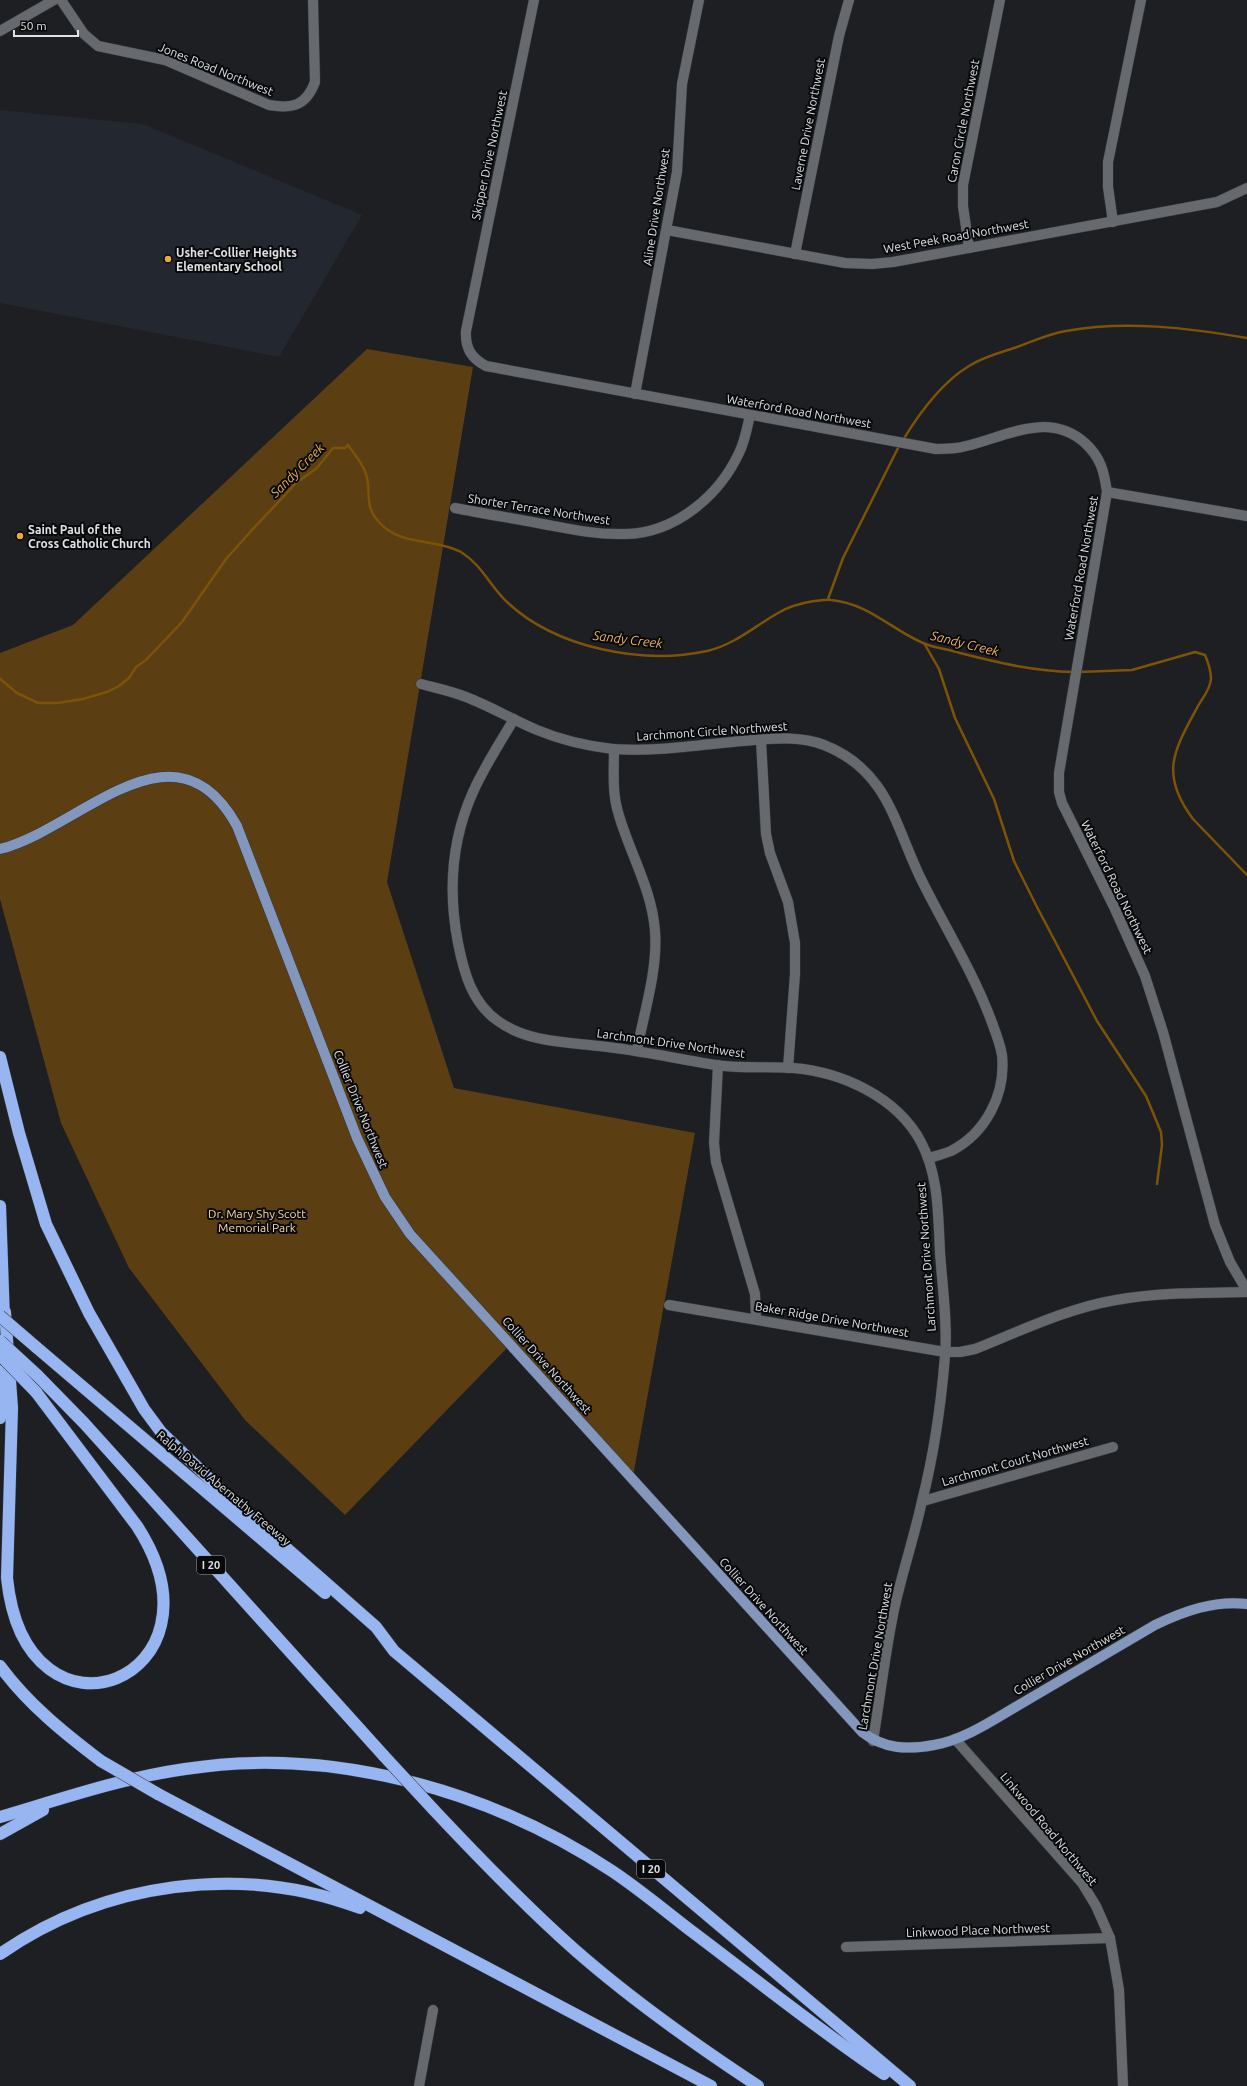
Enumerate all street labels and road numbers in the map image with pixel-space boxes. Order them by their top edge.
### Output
street label: Jones Road Northwest [157,40,275,98]
street label: Laverne Drive Northwest [789,57,827,191]
street label: Caron Circle Northwest [945,58,981,184]
street label: Skipper Drive Northwest [469,89,509,221]
street label: Aline Drive Northwest [640,147,672,267]
street label: West Peek Road Northwest [882,217,1030,255]
street label: Waterford Road Northwest [726,392,873,430]
street label: Shorter Terrace Northwest [467,491,611,527]
street label: Waterford Road Northwest [1062,494,1100,641]
street label: Larchmont Circle Northwest [636,719,788,743]
street label: Waterford Road Northwest [1079,818,1155,956]
street label: Larchmont Drive Northwest [596,1026,746,1060]
street label: Collier Drive Northwest [331,1048,391,1170]
street label: Larchmont Drive Northwest [914,1182,938,1332]
street label: Baker Ridge Drive Northwest [754,1299,910,1339]
street label: Collier Drive Northwest [500,1314,594,1416]
street label: Ralph David Abernathy Freeway [154,1428,294,1548]
street label: Larchmont Court Northwest [940,1434,1090,1488]
street label: Collier Drive Northwest [717,1555,811,1657]
road number: I 20 [197,1556,225,1574]
street label: Larchmont Drive Northwest [856,1581,894,1731]
street label: Collier Drive Northwest [1011,1623,1127,1697]
street label: Linkwood Road Northwest [998,1770,1100,1888]
road number: I 20 [637,1860,665,1878]
street label: Linkwood Place Northwest [906,1921,1050,1939]

